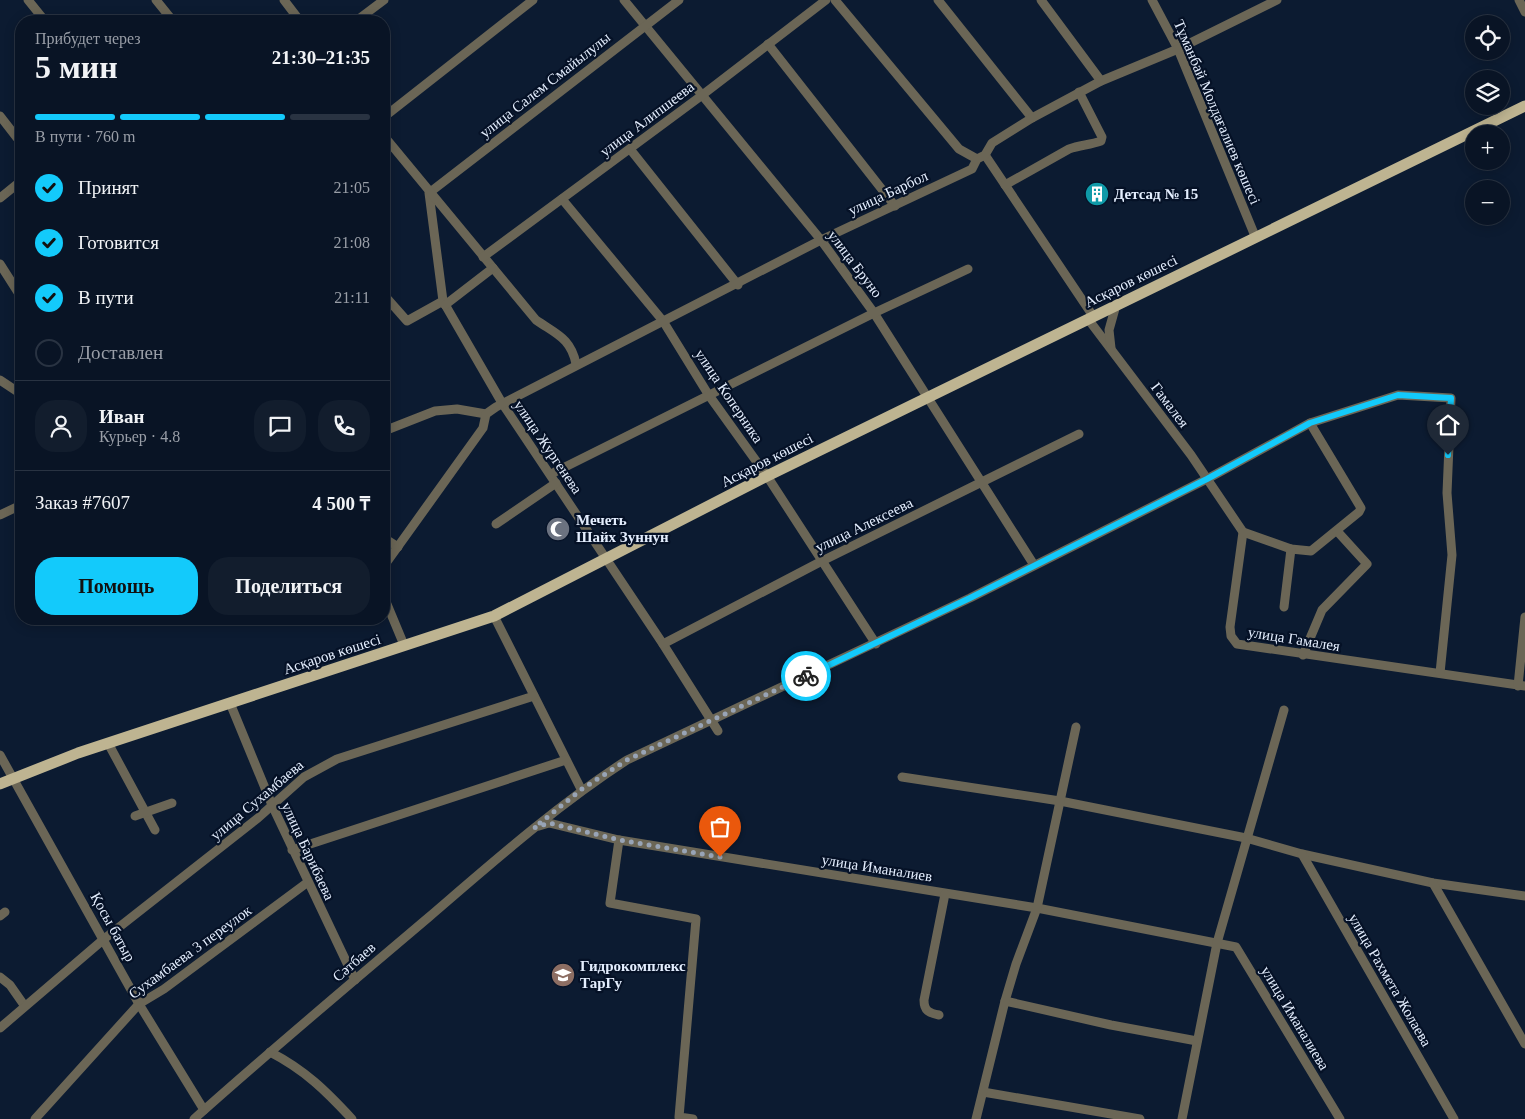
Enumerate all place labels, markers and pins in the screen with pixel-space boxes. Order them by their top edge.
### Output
building icon: Детсад № 15 [1084,181,1110,207]
place label: Детсад № 15 [1114,186,1198,202]
pin [1427,404,1469,455]
place label: Мечеть Шайх Зуннун [576,512,669,545]
mosque icon: Мечеть Шайх Зуннун [545,516,571,542]
pin [699,806,741,857]
place label: Гидрокомплекс ТарГу [580,958,686,991]
school or university icon: Гидрокомплекс ТарГу [550,962,576,988]

